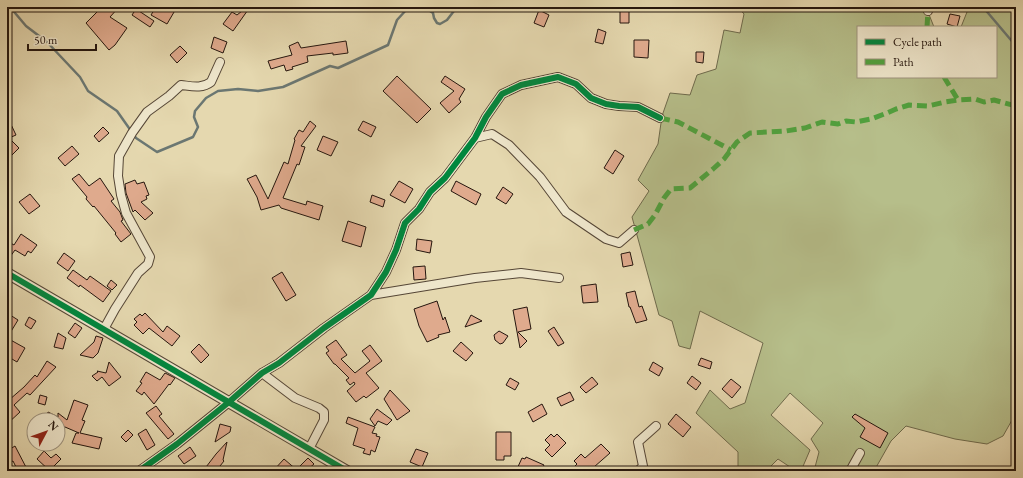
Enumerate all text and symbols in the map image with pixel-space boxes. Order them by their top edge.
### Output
scale bar [28,26,96,52]
legend [857,26,997,78]
text: 50 m [34,32,58,48]
text: Cycle path [893,34,942,50]
text: Path [893,54,914,70]
north arrow [26,412,66,452]
text: N [45,417,62,433]

